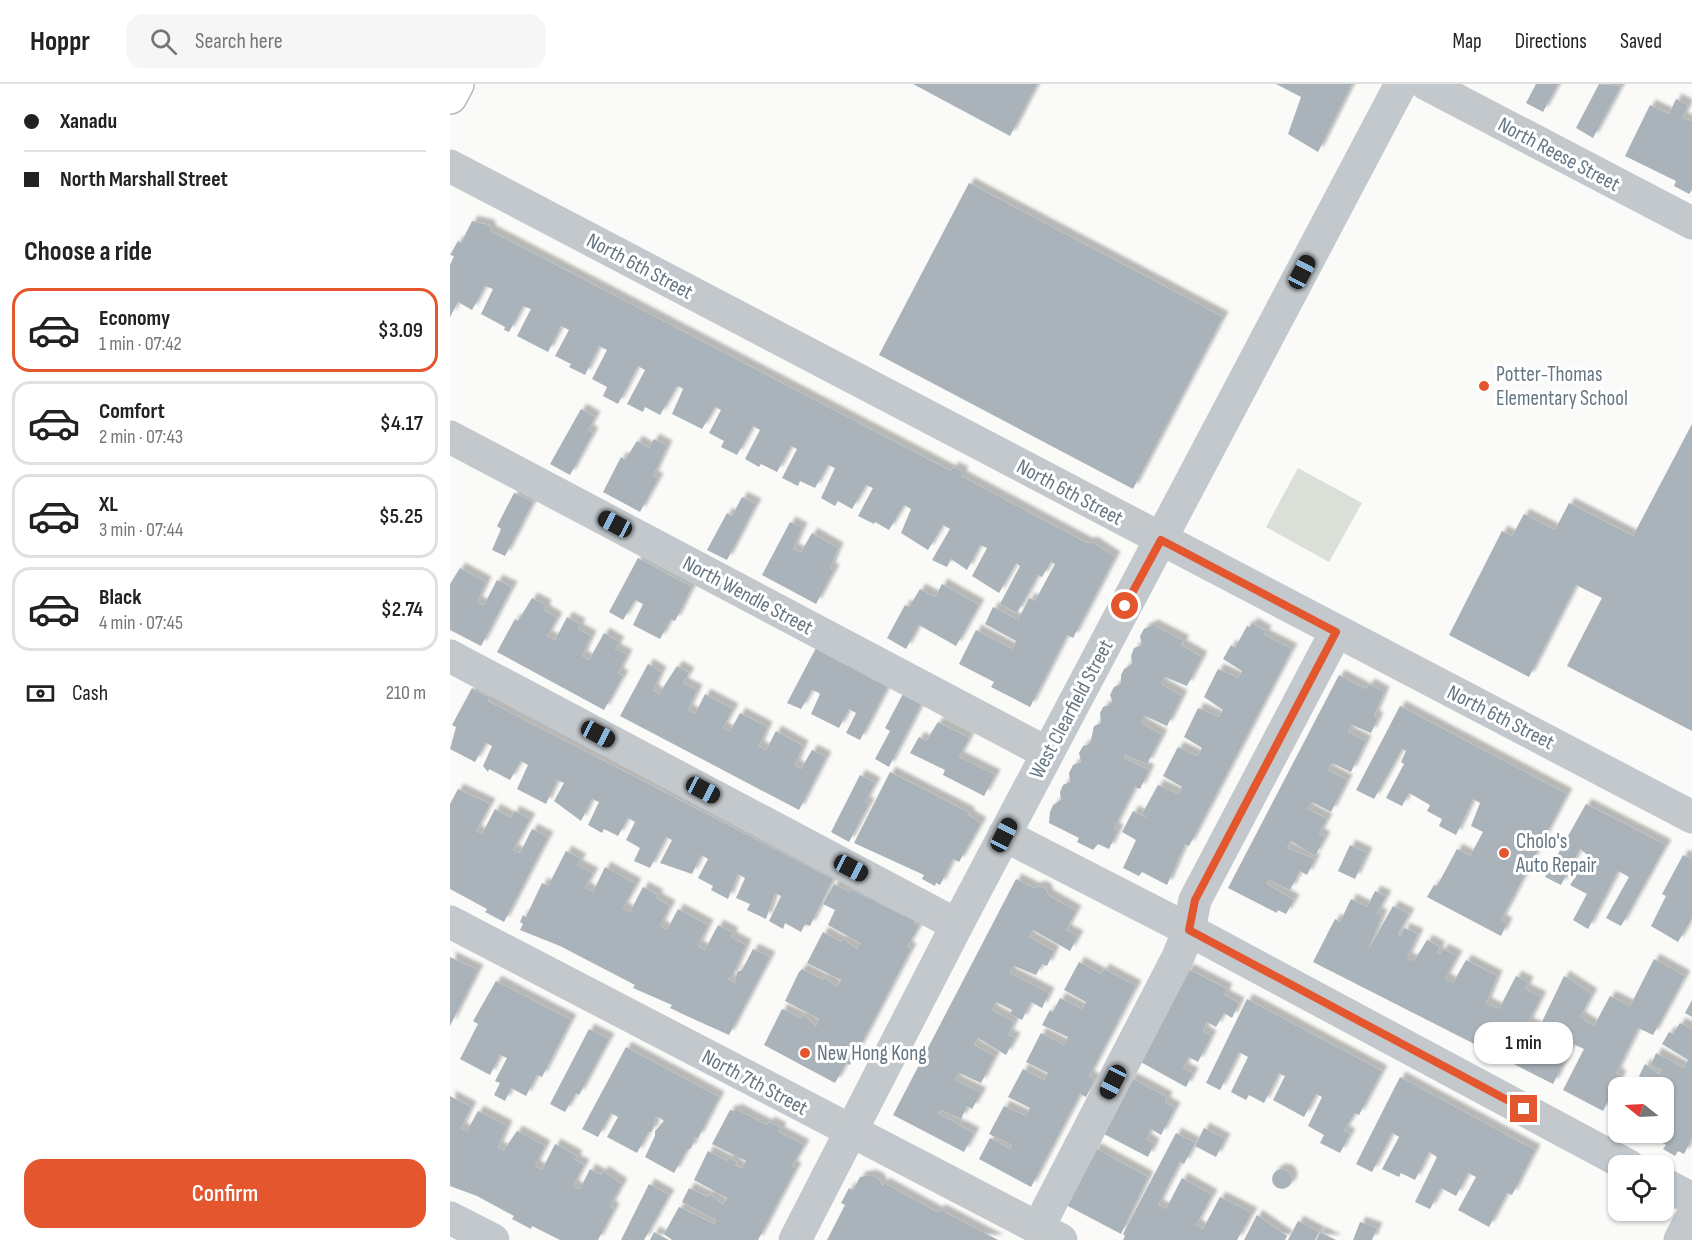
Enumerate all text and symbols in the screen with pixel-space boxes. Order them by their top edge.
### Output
search box [126,14,546,68]
text: Hoppr [30,25,90,58]
icon: search [147,25,180,58]
text: Search here [195,28,282,55]
text: Map [1452,29,1482,54]
text: Directions [1515,29,1587,54]
text: Saved [1620,29,1662,54]
text: Xanadu [60,108,117,135]
street label: North Reese Street [1494,112,1624,197]
text: North Marshall Street [60,166,228,193]
street label: North 6th Street [582,228,697,305]
text: Choose a ride [24,236,152,268]
car [1286,252,1318,292]
icon: car [27,303,81,357]
text: Economy [99,305,170,332]
text: $3.09 [378,317,423,344]
text: 1 min · 07:42 [99,332,182,356]
place label: Potter-Thomas Elementary School [1496,362,1628,411]
marker: Potter-Thomas Elementary School [1477,379,1491,393]
icon: car [27,396,81,450]
text: Comfort [99,398,165,425]
text: $4.17 [380,410,423,437]
text: 2 min · 07:43 [99,425,183,449]
street label: North 6th Street [1012,454,1127,531]
icon: car [27,489,81,543]
text: XL [99,491,118,518]
text: $5.25 [379,503,423,530]
car [595,508,635,540]
text: 3 min · 07:44 [99,518,183,542]
street label: North Wendle Street [678,551,817,640]
icon: car [27,582,81,636]
text: Black [99,584,141,611]
route start [1111,592,1138,619]
text: $2.74 [381,596,423,623]
text: 4 min · 07:45 [99,611,183,635]
street label: West Clearfield Street [1024,635,1119,783]
icon: cash [24,677,57,710]
text: Cash [72,680,108,707]
street label: North 6th Street [1443,680,1558,755]
text: 210 m [386,681,426,705]
car [578,718,618,750]
car [683,774,723,806]
car [988,815,1020,855]
place label: Cholo's Auto Repair [1515,829,1597,878]
marker: Cholo's Auto Repair [1497,846,1511,860]
car [831,852,871,884]
callout: 1 min [1474,1022,1574,1064]
text: 1 min [1505,1031,1542,1055]
place label: New Hong Kong [817,1041,927,1066]
street label: North 7th Street [698,1044,812,1121]
marker: New Hong Kong [798,1046,812,1060]
car [1097,1062,1129,1102]
north arrow [1608,1077,1674,1143]
map controls [1608,1077,1674,1221]
route end [1510,1095,1537,1122]
button: locate [1608,1155,1674,1221]
button: Confirm [24,1159,426,1228]

